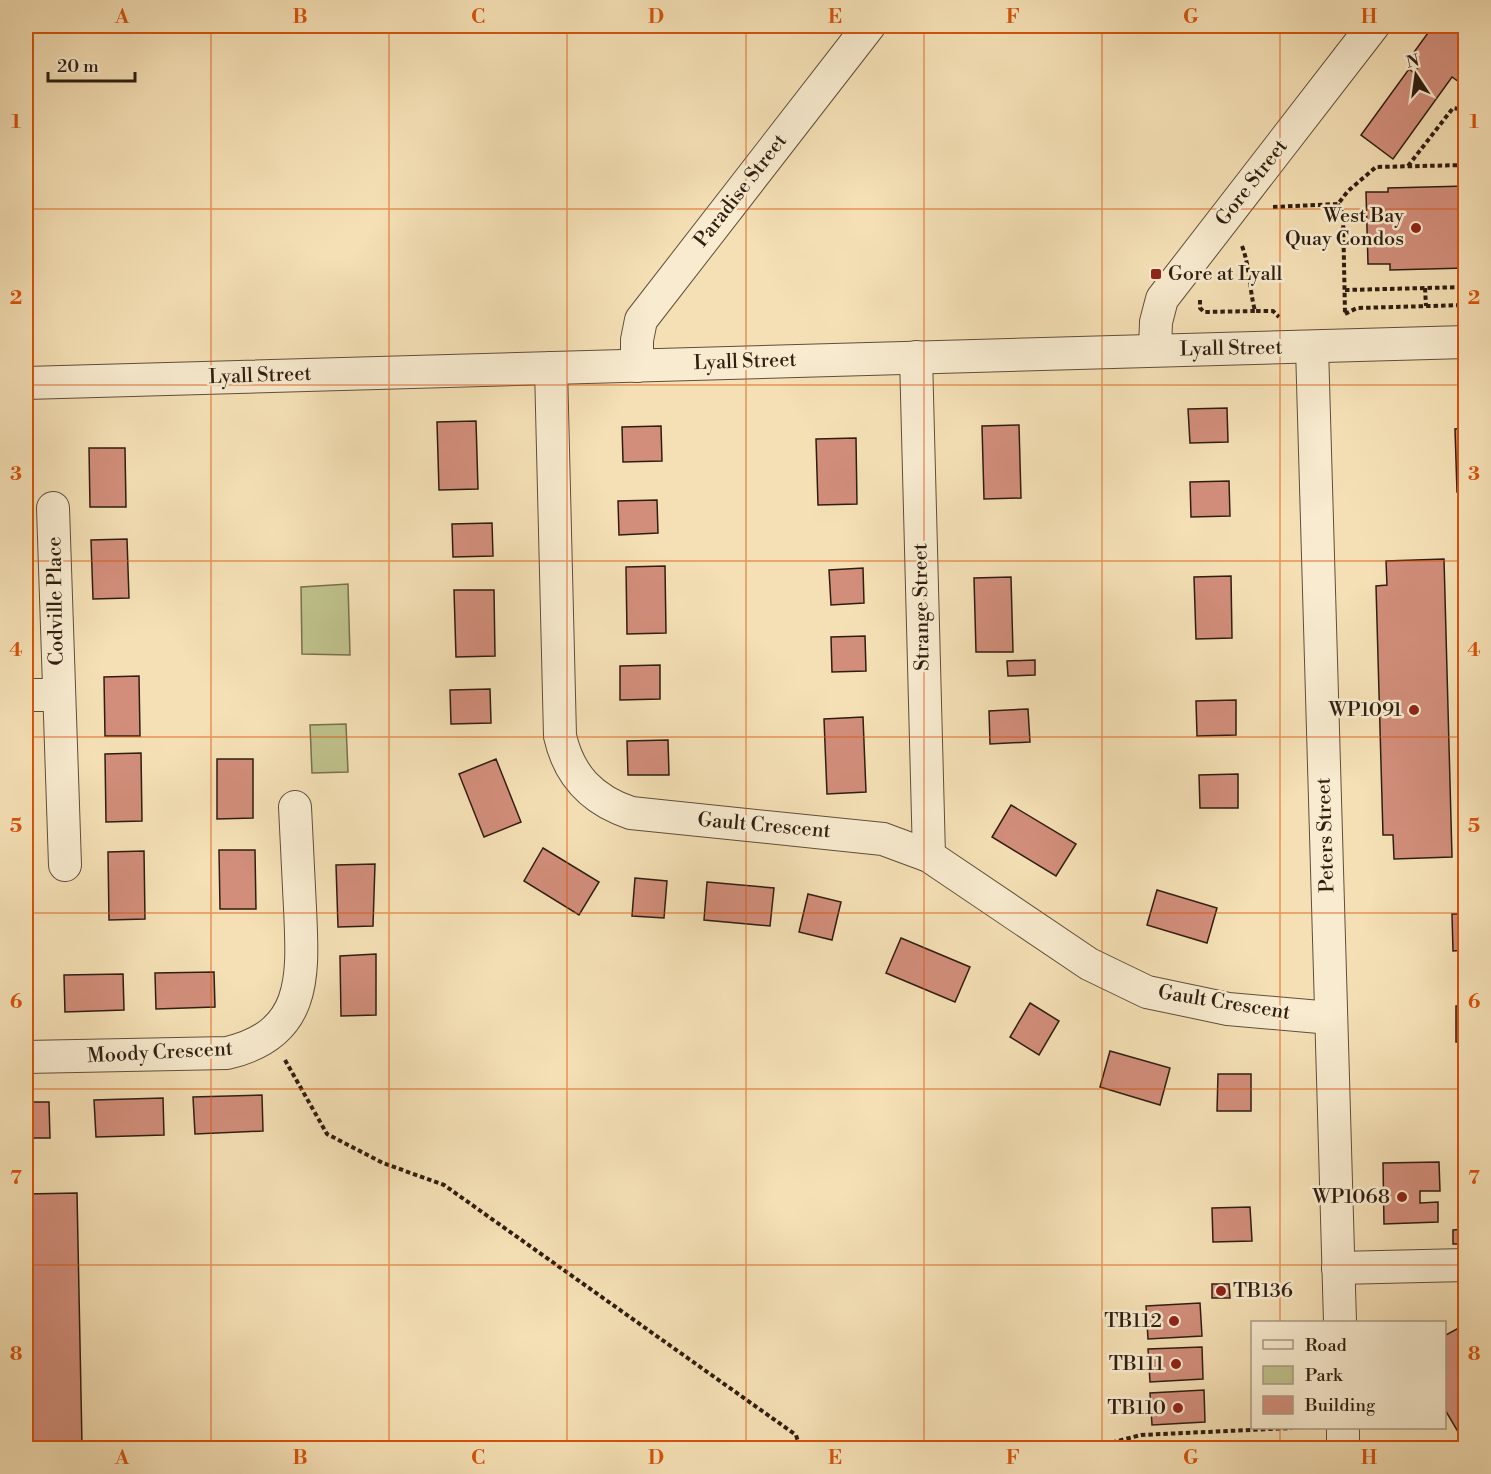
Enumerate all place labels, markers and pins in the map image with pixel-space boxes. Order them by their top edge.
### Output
place label: West Bay Quay Condos [1285,204,1404,252]
marker: West Bay Quay Condos [1409,221,1423,235]
place label: Gore at Lyall [1168,262,1282,287]
marker: Gore at Lyall [1149,267,1163,281]
place label: WP1091 [1328,698,1402,723]
marker: WP1091 [1407,703,1421,717]
place label: WP1068 [1312,1185,1390,1210]
marker: WP1068 [1395,1190,1409,1204]
place label: TB136 [1233,1279,1293,1304]
marker: TB136 [1214,1284,1228,1298]
place label: TB112 [1104,1309,1162,1334]
marker: TB112 [1167,1314,1181,1328]
place label: TB111 [1109,1352,1164,1377]
marker: TB111 [1169,1357,1183,1371]
place label: TB110 [1107,1396,1166,1421]
marker: TB110 [1171,1401,1185,1415]

